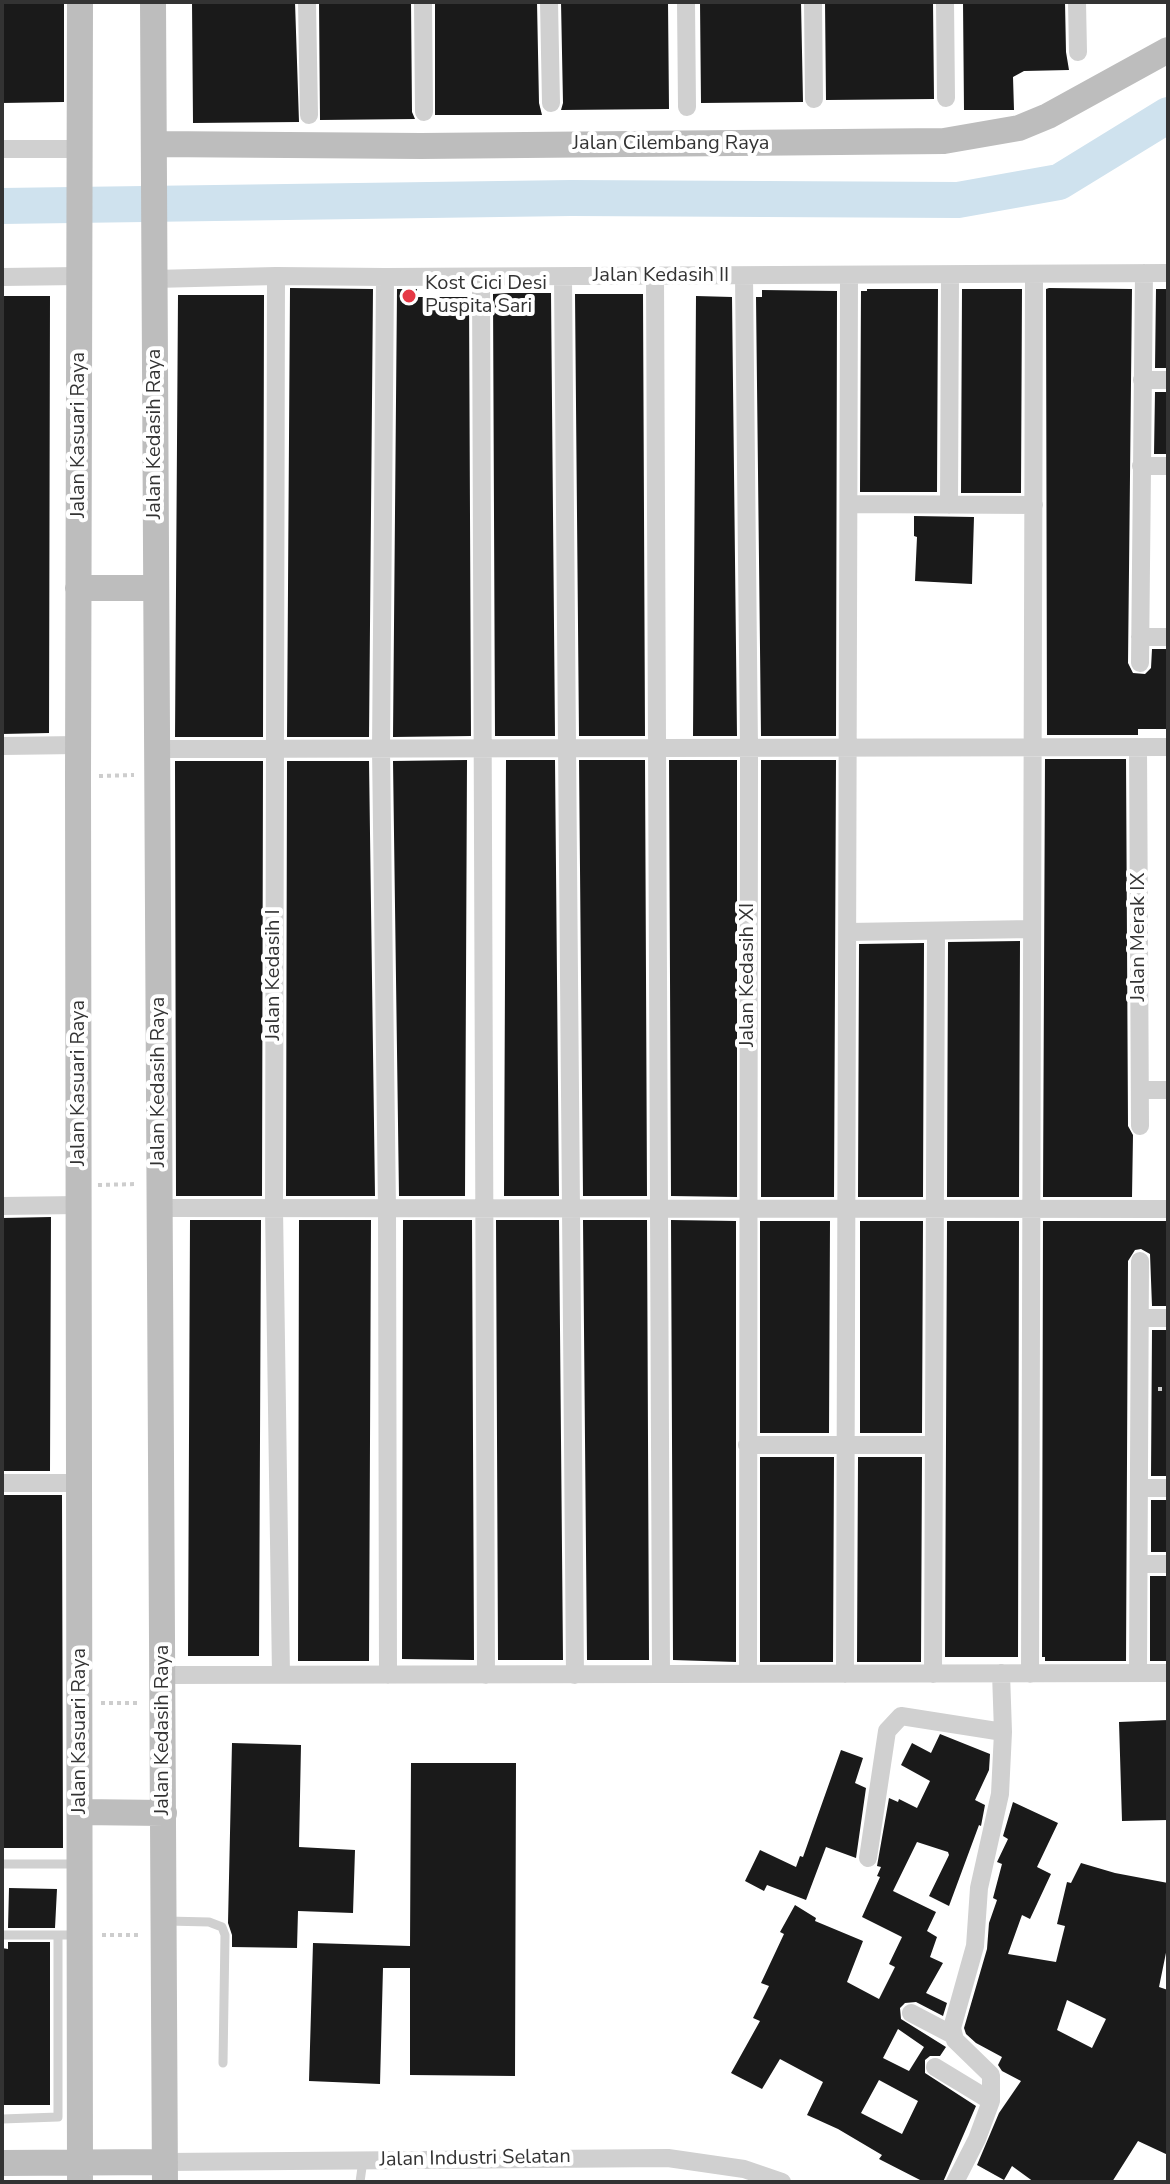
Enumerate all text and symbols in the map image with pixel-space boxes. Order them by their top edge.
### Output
street label: Jalan Cilembang Raya [573,132,769,156]
street label: Jalan Kedasih II [593,264,729,288]
place label: Kost Cici Desi Puspita Sari [425,272,547,319]
marker: Kost Cici Desi Puspita Sari [400,287,418,305]
street label: Jalan Kedasih Raya [143,349,167,519]
street label: Jalan Kasuari Raya [67,352,91,518]
street label: Jalan Merak IX [1127,873,1151,1001]
street label: Jalan Kedasih XI [736,903,760,1047]
street label: Jalan Kedasih I [262,909,286,1041]
street label: Jalan Kedasih Raya [147,997,171,1167]
street label: Jalan Kasuari Raya [67,1000,91,1166]
street label: Jalan Kedasih Raya [151,1645,175,1815]
street label: Jalan Kasuari Raya [68,1648,92,1814]
street label: Jalan Industri Selatan [379,2145,571,2173]

